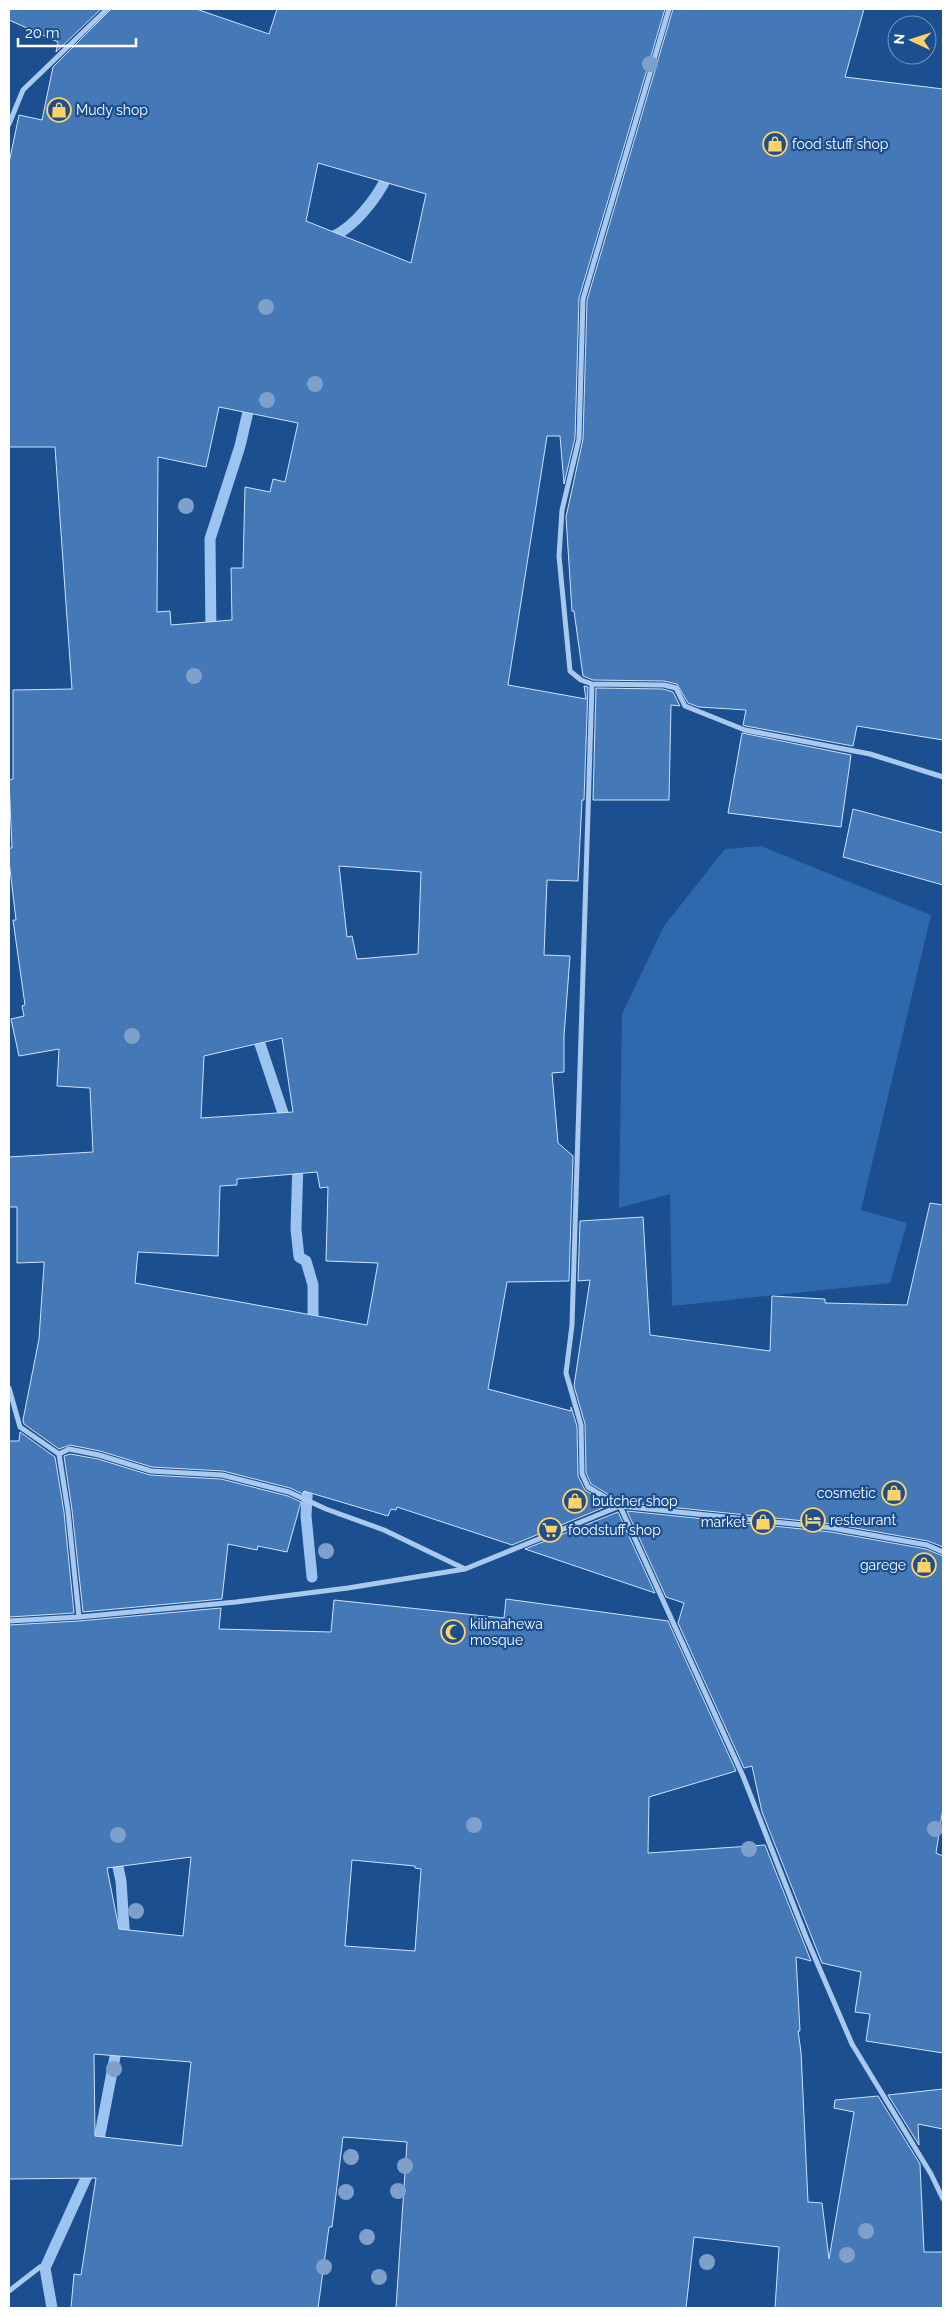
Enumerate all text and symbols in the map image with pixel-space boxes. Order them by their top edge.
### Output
scale bar [18,15,135,47]
north arrow [887,15,937,65]
text: 20 m [25,24,60,42]
text: N [891,33,907,45]
shop icon: Mudy shop [46,97,72,123]
place label: Mudy shop [76,102,148,118]
shop icon: food stuff shop [762,131,788,157]
place label: food stuff shop [792,136,889,152]
shop icon: cosmetic [881,1480,907,1506]
place label: cosmetic [817,1485,876,1501]
shop icon: butcher shop [562,1488,588,1514]
place label: butcher shop [592,1493,678,1509]
hotel icon: resteurant [800,1507,826,1533]
shop icon: market [750,1509,776,1535]
place label: resteurant [830,1512,896,1528]
place label: market [701,1514,746,1530]
supermarket icon: foodstuff shop [537,1517,563,1543]
place label: foodstuff shop [568,1522,661,1538]
shop icon: garege [911,1552,937,1578]
place label: garege [860,1557,906,1573]
place label: kilimahewa mosque [470,1616,543,1648]
mosque icon: kilimahewa mosque [440,1619,466,1645]

